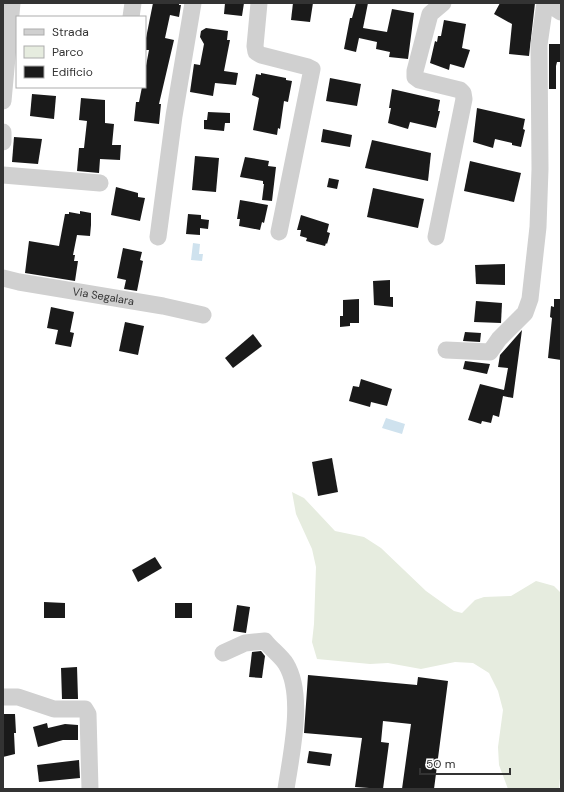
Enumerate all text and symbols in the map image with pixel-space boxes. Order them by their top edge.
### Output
legend [16,16,146,88]
text: Strada [52,24,89,40]
text: Parco [52,44,83,60]
text: Edificio [52,64,93,80]
street label: Via Segalara [72,284,135,308]
scale bar [420,750,510,776]
text: 50 m [426,756,455,772]

